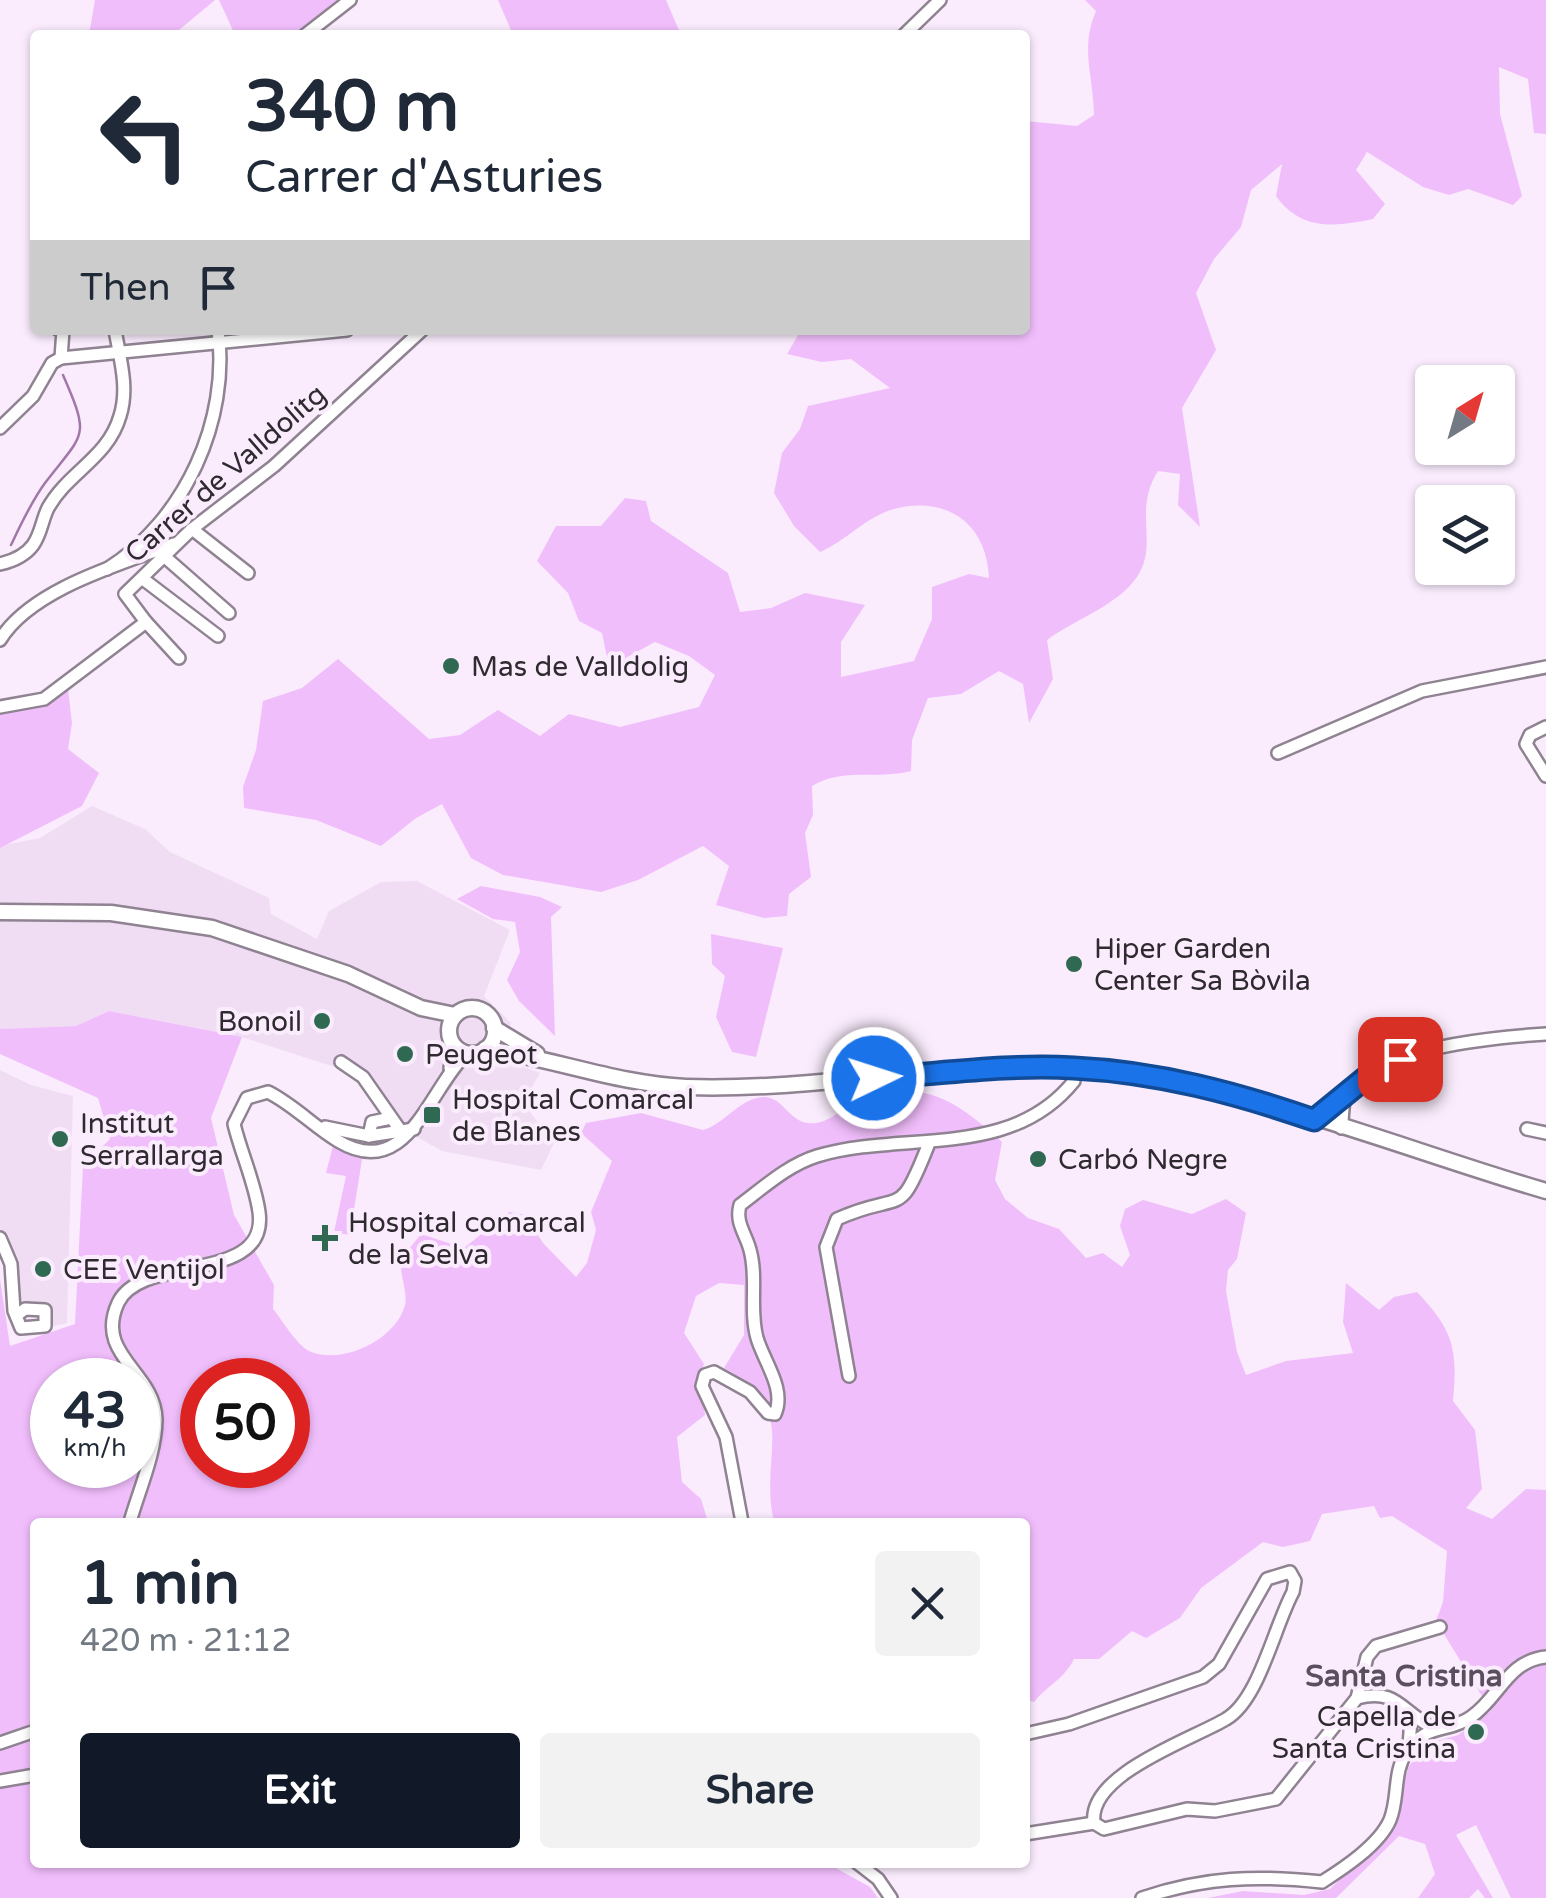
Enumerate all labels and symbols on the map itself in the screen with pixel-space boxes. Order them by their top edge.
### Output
north arrow [1415,365,1515,465]
street label: Carrer de Valldolitg [118,377,333,570]
place label: Mas de Valldolig [471,650,689,684]
marker: Mas de Valldolig [440,655,462,677]
place label: Hiper Garden Center Sa Bòvila [1094,932,1311,998]
marker: Hiper Garden Center Sa Bòvila [1063,953,1085,975]
place label: Bonoil [218,1005,302,1039]
marker: Bonoil [311,1010,333,1032]
pin [1358,1017,1443,1102]
position arrow [822,1026,926,1130]
place label: Peugeot [425,1038,538,1072]
marker: Peugeot [394,1043,416,1065]
place label: Hospital Comarcal de Blanes [452,1083,694,1149]
marker: Hospital Comarcal de Blanes [421,1104,443,1126]
place label: Institut Serrallarga [80,1107,224,1173]
marker: Institut Serrallarga [49,1128,71,1150]
place label: Carbó Negre [1058,1143,1228,1177]
marker: Carbó Negre [1027,1148,1049,1170]
place label: Hospital comarcal de la Selva [348,1206,586,1272]
marker: Hospital comarcal de la Selva [312,1225,338,1251]
place label: CEE Ventijol [63,1253,225,1287]
marker: CEE Ventijol [32,1258,54,1280]
speed limit sign: 50 [180,1358,310,1488]
district label: Santa Cristina [1305,1658,1503,1695]
place label: Capella de Santa Cristina [1272,1700,1456,1766]
marker: Capella de Santa Cristina [1465,1721,1487,1743]

